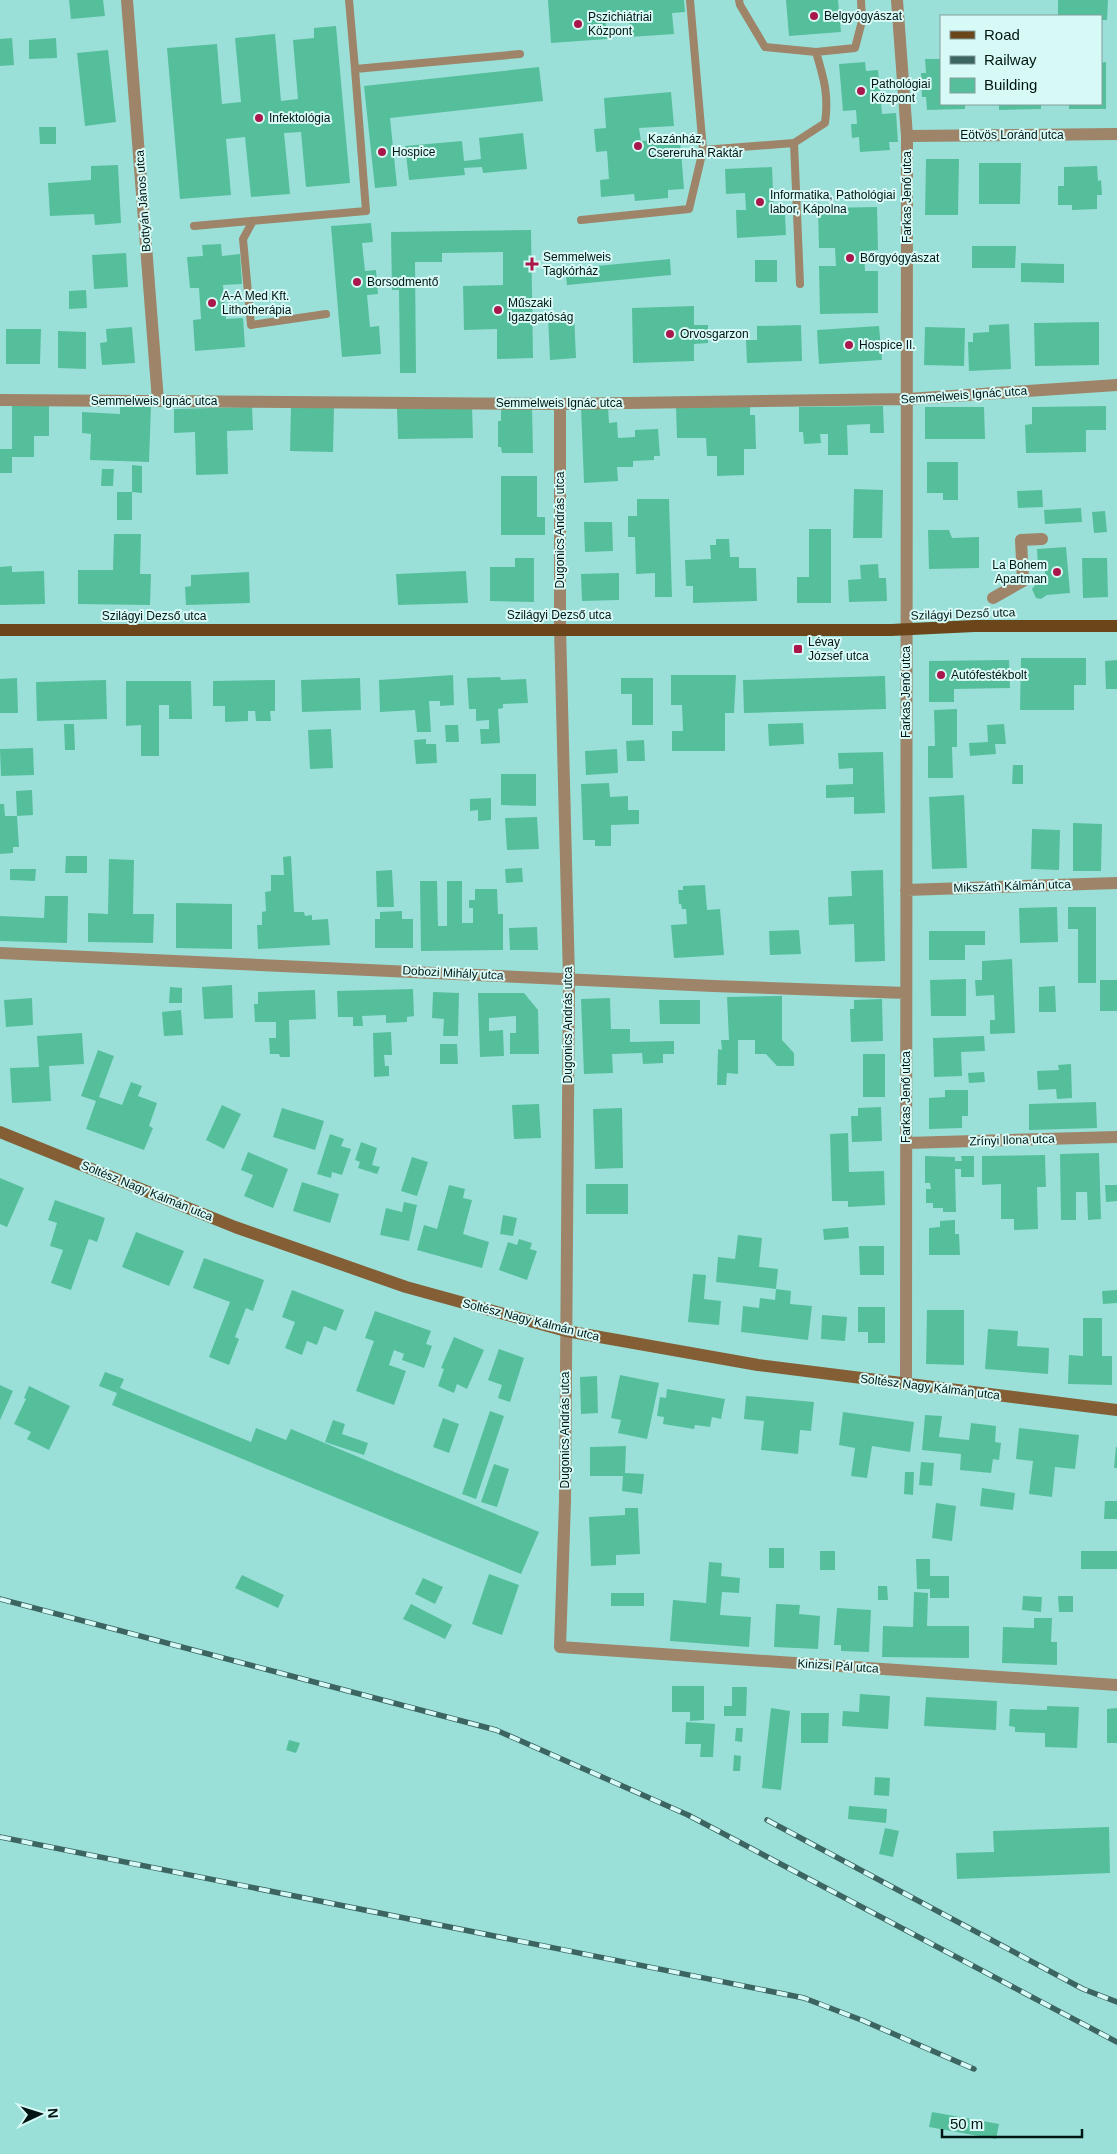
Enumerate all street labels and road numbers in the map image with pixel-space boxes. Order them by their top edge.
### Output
street label: Eötvös Loránd utca [960,128,1064,142]
street label: Bottyán János utca [132,149,154,252]
street label: Farkas Jenő utca [900,151,914,243]
street label: Semmelweis Ignác utca [900,384,1028,406]
street label: Semmelweis Ignác utca [91,394,218,408]
street label: Semmelweis Ignác utca [496,396,623,410]
street label: Dugonics András utca [553,471,567,588]
street label: Szilágyi Dezső utca [910,605,1016,623]
street label: Szilágyi Dezső utca [507,608,612,622]
street label: Szilágyi Dezső utca [102,609,207,623]
street label: Farkas Jenő utca [899,646,913,738]
street label: Mikszáth Kálmán utca [953,877,1071,895]
street label: Dobozi Mihály utca [402,963,504,983]
street label: Dugonics András utca [561,966,575,1083]
street label: Farkas Jenő utca [899,1051,913,1143]
street label: Zrínyi Ilona utca [969,1132,1055,1148]
street label: Soltész Nagy Kálmán utca [79,1158,215,1224]
street label: Soltész Nagy Kálmán utca [461,1296,601,1344]
street label: Dugonics András utca [558,1371,572,1488]
street label: Soltész Nagy Kálmán utca [859,1371,1001,1403]
street label: Kinizsi Pál utca [797,1656,879,1676]

